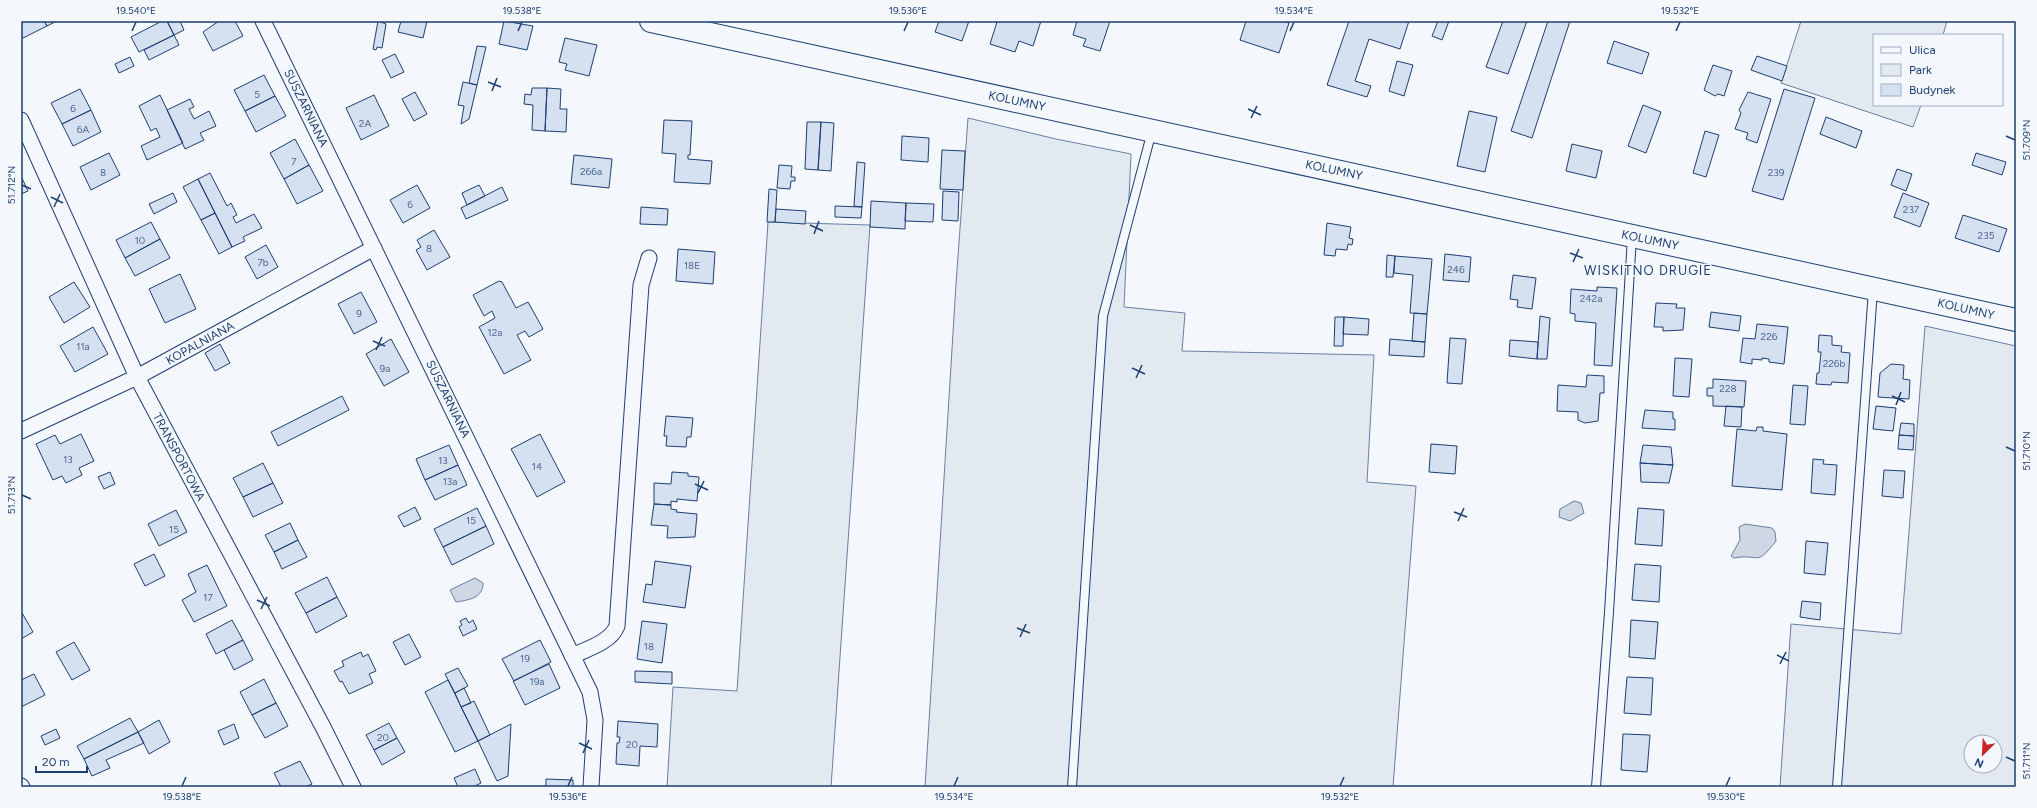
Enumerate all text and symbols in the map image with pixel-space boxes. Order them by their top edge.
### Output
text: 19.540°E [116,4,156,17]
text: 19.538°E [503,4,541,17]
text: 19.536°E [889,4,927,17]
text: 19.534°E [1275,4,1314,17]
text: 19.532°E [1661,4,1699,17]
legend [1873,34,2003,106]
text: Ulica [1909,43,1936,57]
text: Park [1909,63,1932,77]
street label: SUSZARNIANA [281,67,331,149]
text: Budynek [1909,83,1956,97]
house number: 5 [254,88,260,101]
street label: KOLUMNY [987,88,1048,114]
house number: 6 [70,102,76,115]
house number: 2A [359,117,371,130]
text: 51.709°N [2020,120,2033,160]
house number: 6A [77,123,89,136]
house number: 7 [291,155,297,168]
street label: KOLUMNY [1304,157,1365,183]
house number: 266a [580,165,602,178]
text: 51.712°N [5,166,18,204]
house number: 8 [100,166,106,179]
house number: 239 [1768,166,1785,179]
house number: 6 [407,198,413,211]
house number: 237 [1903,203,1920,216]
street label: KOLUMNY [1620,227,1681,253]
house number: 235 [1978,229,1995,242]
house number: 10 [135,234,145,247]
house number: 8 [426,242,432,255]
house number: 7b [257,256,269,269]
house number: 18E [684,259,700,272]
house number: 246 [1447,263,1465,276]
district label: WISKITNO DRUGIE [1584,263,1712,278]
house number: 242a [1580,292,1602,305]
street label: KOLUMNY [1936,296,1997,323]
house number: 9 [356,307,362,320]
street label: KOPALNIANA [163,318,237,368]
house number: 12a [488,326,502,339]
house number: 226 [1761,330,1778,343]
house number: 11a [76,340,90,353]
house number: 226b [1823,357,1845,370]
street label: SUSZARNIANA [423,358,473,440]
house number: 9a [380,362,390,375]
house number: 228 [1719,382,1737,395]
street label: TRANSPORTOWA [150,411,208,503]
text: 51.710°N [2020,431,2033,471]
house number: 13 [63,453,73,466]
house number: 13 [438,454,448,467]
house number: 14 [532,460,542,473]
house number: 13a [443,475,457,488]
text: 51.713°N [5,476,18,514]
house number: 15 [466,514,476,527]
house number: 15 [169,523,179,536]
house number: 17 [203,591,213,604]
house number: 18 [644,640,654,653]
house number: 19 [520,652,530,665]
house number: 19a [530,675,544,688]
house number: 20 [377,731,389,744]
north arrow [1963,734,2003,774]
house number: 20 [626,738,638,751]
text: 51.711°N [2020,742,2033,780]
scale bar [36,748,87,774]
text: 20 m [42,755,70,769]
text: N [1973,755,1986,770]
text: 19.538°E [163,790,201,803]
text: 19.536°E [549,790,587,803]
text: 19.534°E [935,790,974,803]
text: 19.532°E [1321,790,1359,803]
text: 19.530°E [1706,790,1746,803]

